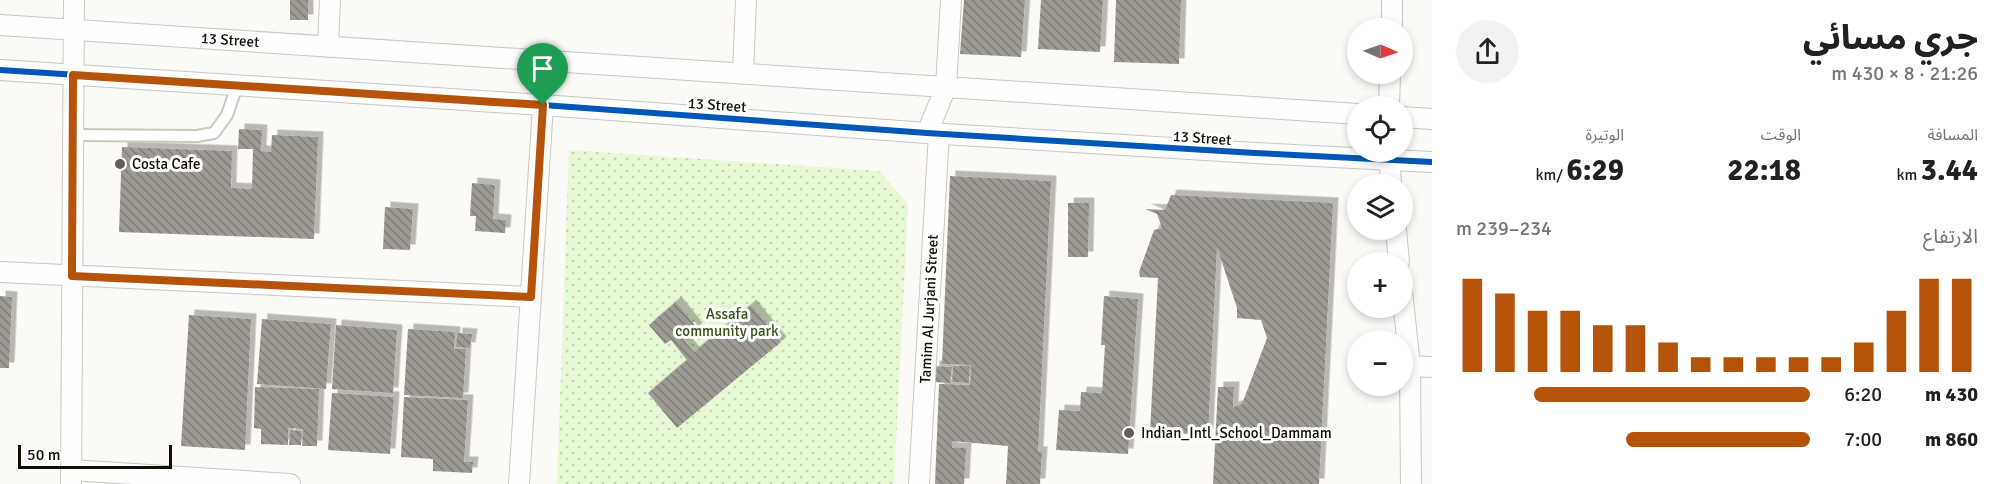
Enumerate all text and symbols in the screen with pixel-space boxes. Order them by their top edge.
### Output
north arrow [1347,18,1413,84]
map controls [1347,18,1413,396]
text: جري مسائي [1803,18,1978,59]
button: share [1456,20,1519,83]
street label: 13 Street [200,29,260,51]
pin [517,43,568,105]
icon: arrive [526,52,559,85]
text: 21:26 · 8 × 430 m [1831,61,1978,86]
street label: 13 Street [687,94,747,116]
button: locate [1347,96,1413,162]
text: الوتيرة [1586,125,1624,145]
text: الوقت [1761,125,1801,145]
text: المسافة [1928,125,1978,145]
street label: 13 Street [1172,127,1232,149]
text: 6:29 [1567,152,1624,189]
text: 22:18 [1727,152,1801,189]
text: 3.44 [1921,152,1978,189]
place label: Costa Cafe [132,155,200,173]
marker: Costa Cafe [113,157,127,171]
text: /km [1536,165,1567,185]
text: km [1896,165,1921,185]
button: layers [1347,174,1413,240]
text: 234–239 m [1456,216,1552,241]
text: الارتفاع [1923,224,1978,249]
street label: Tamim Al Jurjani Street [916,234,942,384]
button: + [1347,252,1413,318]
park label: Assafa community park [675,305,779,340]
button: − [1347,330,1413,396]
text: 6:20 [1844,382,1882,407]
text: 430 m [1925,382,1978,407]
place label: Indian_Intl_School_Dammam [1141,424,1332,442]
marker: Indian_Intl_School_Dammam [1122,426,1136,440]
text: 7:00 [1844,427,1882,452]
text: 860 m [1925,427,1978,452]
scale bar [18,442,172,470]
text: 50 m [27,445,61,465]

